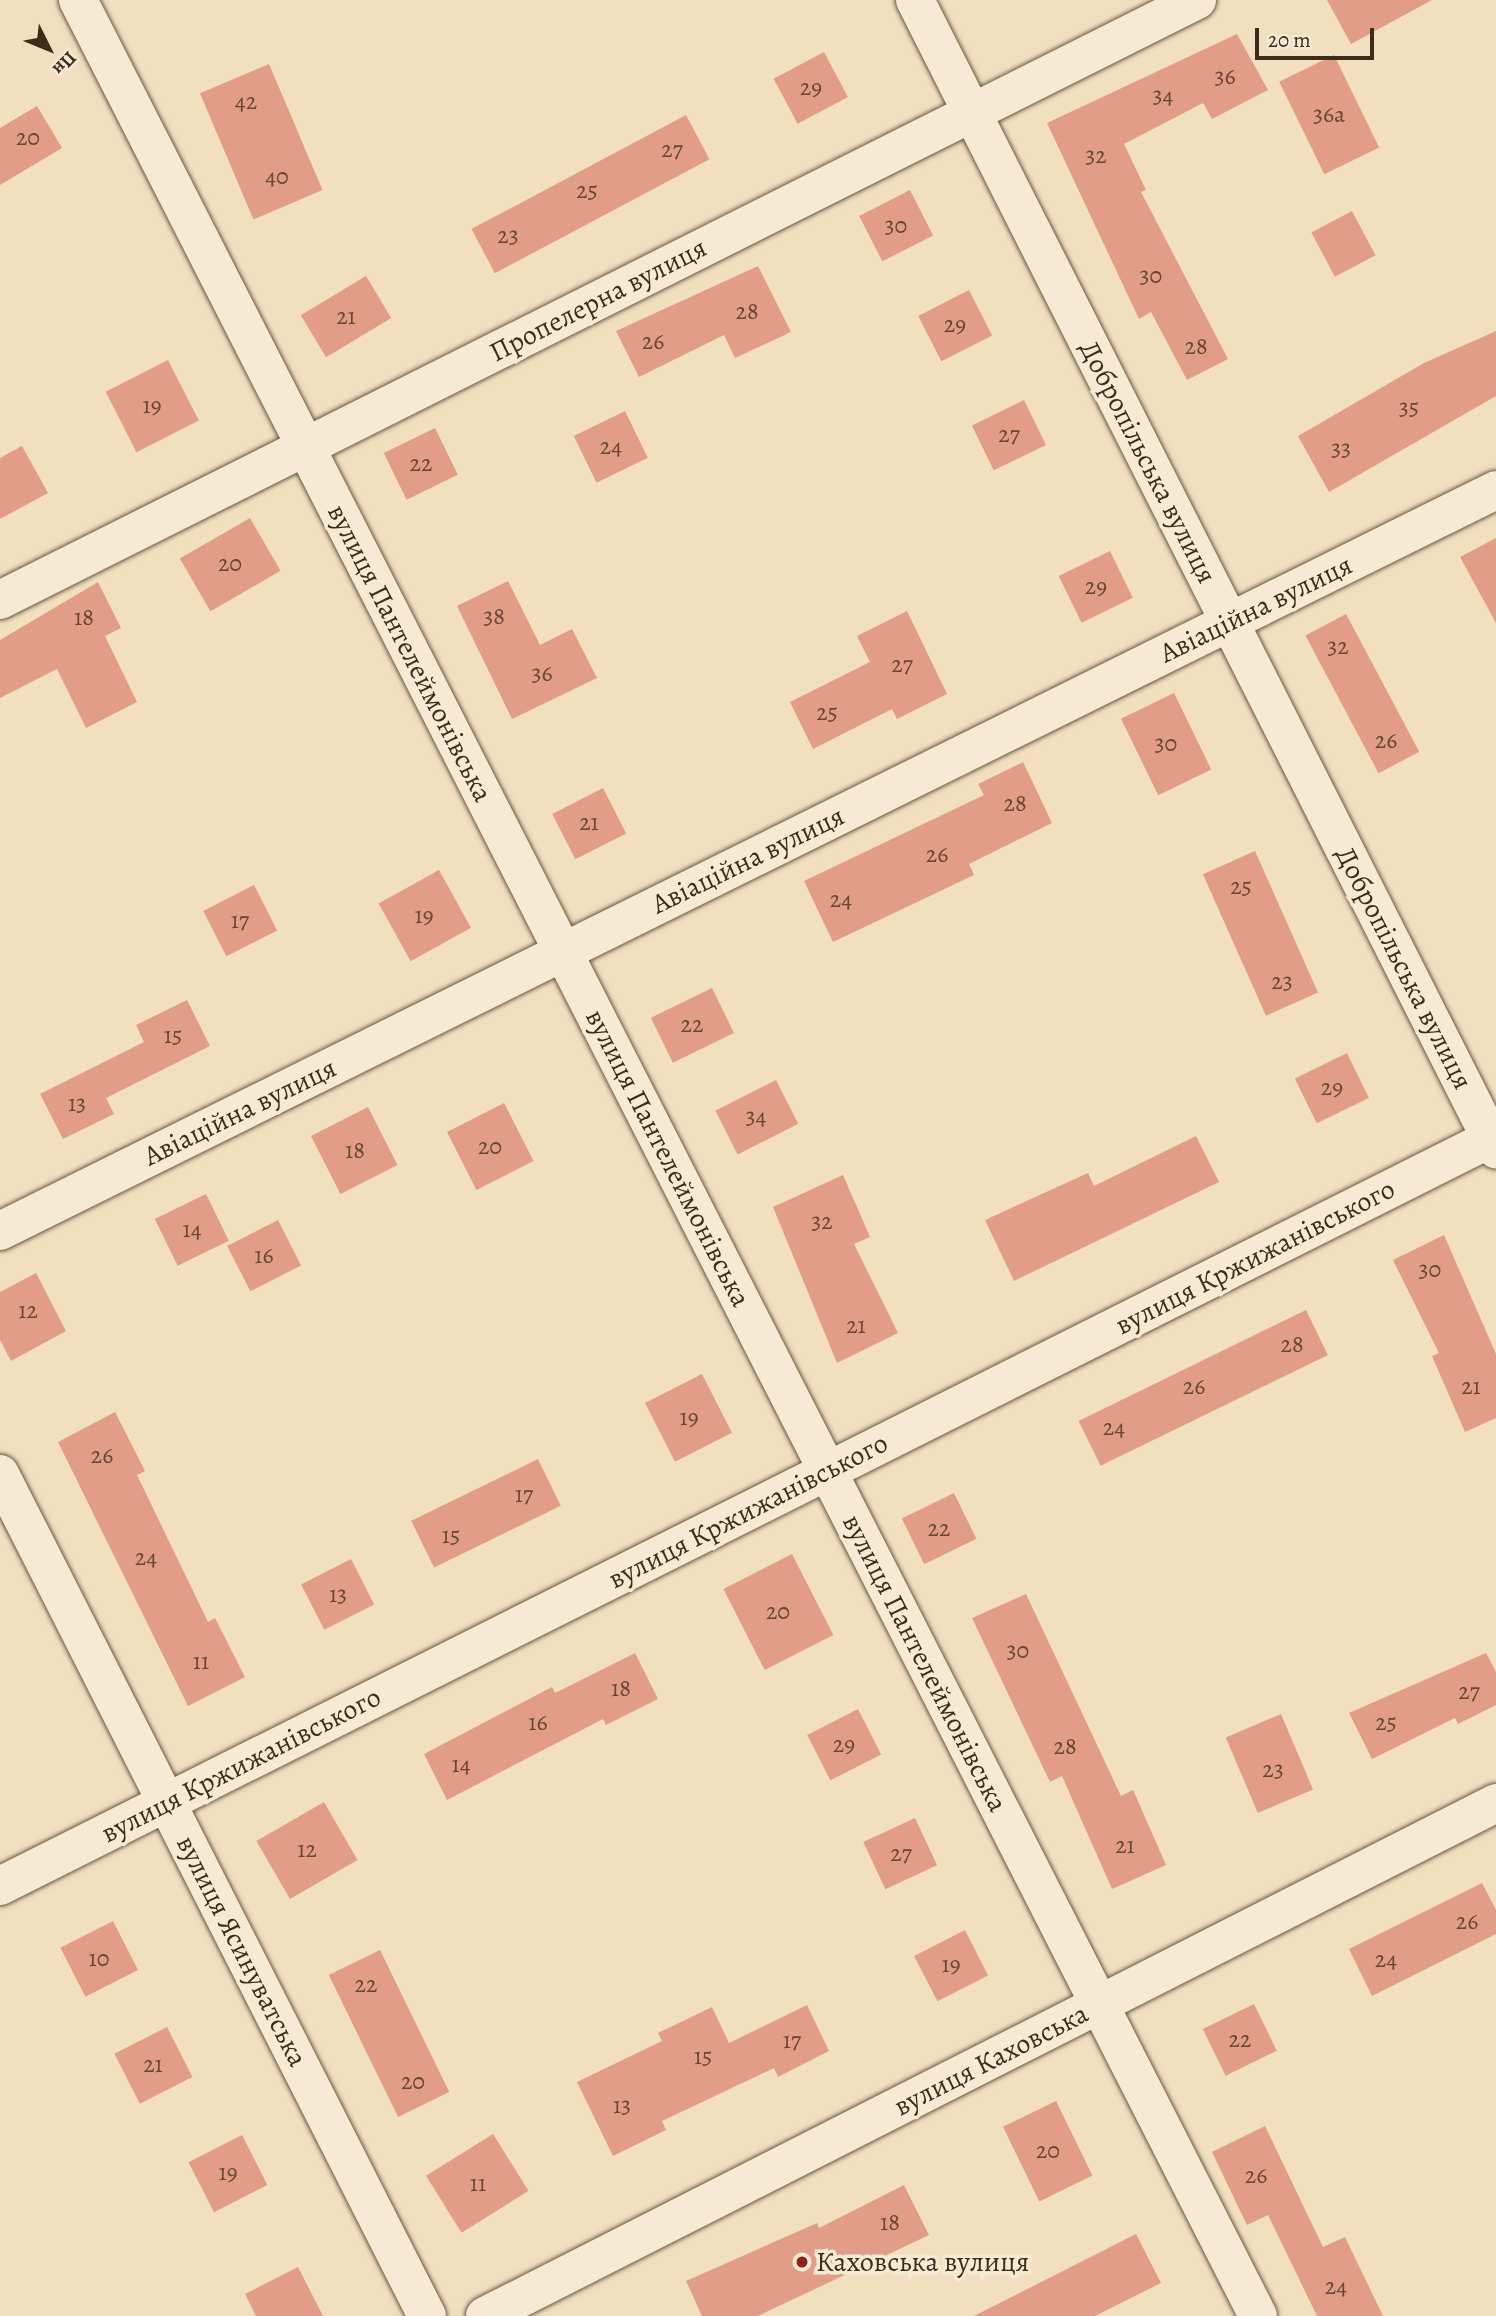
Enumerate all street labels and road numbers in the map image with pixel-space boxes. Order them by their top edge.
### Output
street label: Пропелерна вулиця [484,231,712,369]
street label: Добропільська вулиця [1072,335,1224,589]
street label: вулиця Пантелеймонівська [320,499,500,807]
street label: Авіаційна вулиця [1154,548,1358,670]
street label: Авіаційна вулиця [646,799,850,921]
street label: Добропільська вулиця [1328,841,1480,1095]
street label: вулиця Пантелеймонівська [578,1004,758,1312]
street label: Авіаційна вулиця [138,1051,342,1173]
street label: вулиця Кржижанівського [1110,1172,1400,1342]
street label: вулиця Кржижанівського [603,1426,893,1596]
street label: вулиця Пантелеймонівська [835,1509,1015,1817]
street label: вулиця Кржижанівського [96,1680,386,1850]
street label: вулиця Ясинуватська [169,1830,315,2072]
street label: вулиця Каховська [888,1997,1094,2123]

